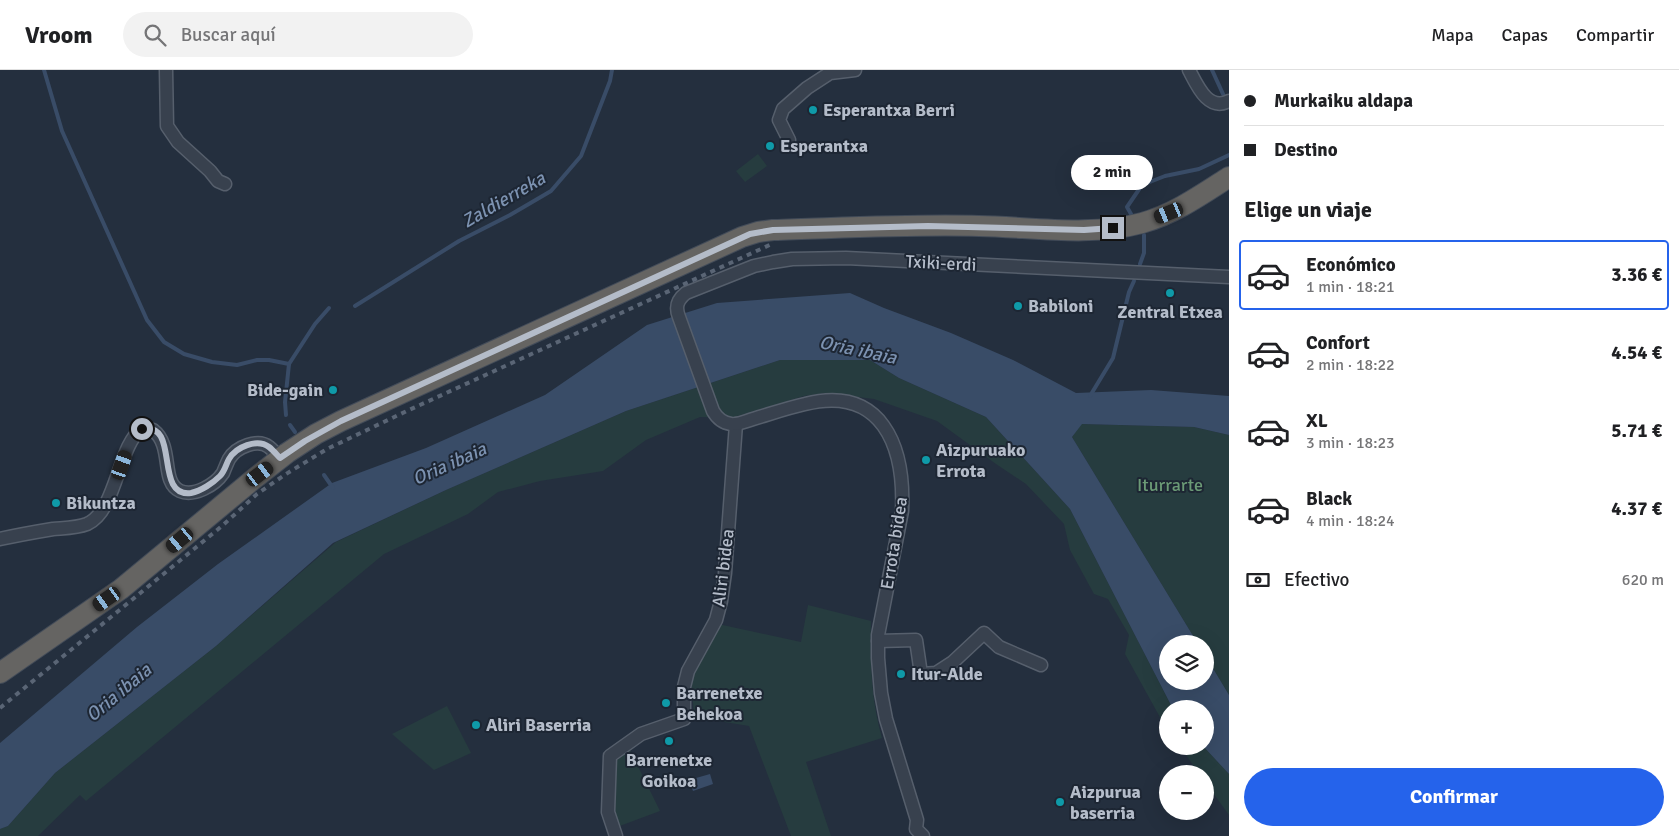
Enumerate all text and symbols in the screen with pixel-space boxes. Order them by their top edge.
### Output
search box [123,12,473,57]
text: Vroom [25,20,93,50]
icon: search [141,21,169,49]
text: Buscar aquí [181,23,276,47]
text: Mapa [1431,24,1474,46]
text: Capas [1502,24,1548,46]
text: Compartir [1576,24,1654,46]
text: Murkaiku aldapa [1274,89,1413,113]
place label: Esperantxa Berri [823,99,955,121]
marker: Esperantxa Berri [807,104,819,116]
place label: Esperantxa [780,135,868,157]
text: Destino [1274,138,1338,162]
marker: Esperantxa [764,140,776,152]
callout: 2 min [1072,156,1154,190]
text: 2 min [1093,162,1131,182]
water label: Zaldierreka [457,166,551,233]
text: Elige un viaje [1244,196,1372,223]
car [1152,200,1185,226]
route end [1102,217,1124,239]
street label: Txiki-erdi [905,250,977,276]
icon: car [1246,253,1291,298]
text: Económico [1306,253,1396,277]
text: 3.36 € [1611,263,1662,287]
text: 1 min · 18:21 [1306,277,1395,297]
marker: Zentral Etxea [1164,287,1176,299]
place label: Babiloni [1028,295,1093,317]
marker: Babiloni [1012,300,1024,312]
place label: Zentral Etxea [1117,301,1223,323]
water label: Oria ibaia [817,330,900,370]
icon: car [1246,331,1291,376]
text: Confort [1306,331,1370,355]
text: 4.54 € [1611,341,1662,365]
text: 2 min · 18:22 [1306,355,1395,375]
place label: Bide-gain [247,379,323,401]
marker: Bide-gain [327,384,339,396]
icon: car [1246,409,1291,454]
text: XL [1306,409,1328,433]
route start [131,418,153,440]
text: 5.71 € [1611,419,1662,443]
text: 3 min · 18:23 [1306,433,1395,453]
water label: Oria ibaia [409,436,491,491]
place label: Aizpuruako Errota [936,439,1025,482]
car [110,448,133,482]
marker: Aizpuruako Errota [920,454,932,466]
car [243,459,276,489]
park label: Iturrarte [1137,474,1203,496]
icon: car [1246,487,1291,532]
text: Black [1306,487,1352,511]
place label: Bikuntza [66,492,136,514]
street label: Errota bidea [876,495,912,591]
marker: Bikuntza [50,497,62,509]
text: 4.37 € [1611,497,1662,521]
text: 4 min · 18:24 [1306,511,1395,531]
car [163,525,196,555]
street label: Aliri bidea [707,528,739,608]
icon: cash [1244,566,1272,594]
text: Efectivo [1284,568,1349,592]
text: 620 m [1622,570,1664,590]
car [90,584,123,614]
map controls [1159,635,1214,820]
button: layers [1159,635,1214,690]
water label: Oria ibaia [81,658,157,727]
place label: Itur-Alde [911,663,983,685]
marker: Itur-Alde [895,668,907,680]
place label: Barrenetxe Behekoa [676,682,763,725]
marker: Barrenetxe Behekoa [660,697,672,709]
button: + [1159,700,1214,755]
place label: Aliri Baserria [486,714,591,736]
marker: Aliri Baserria [470,719,482,731]
marker: Barrenetxe Goikoa [663,735,675,747]
place label: Barrenetxe Goikoa [626,749,712,792]
button: − [1159,765,1214,820]
button: Confirmar [1244,768,1664,826]
place label: Aizpurua baserria [1070,781,1141,824]
marker: Aizpurua baserria [1054,796,1066,808]

